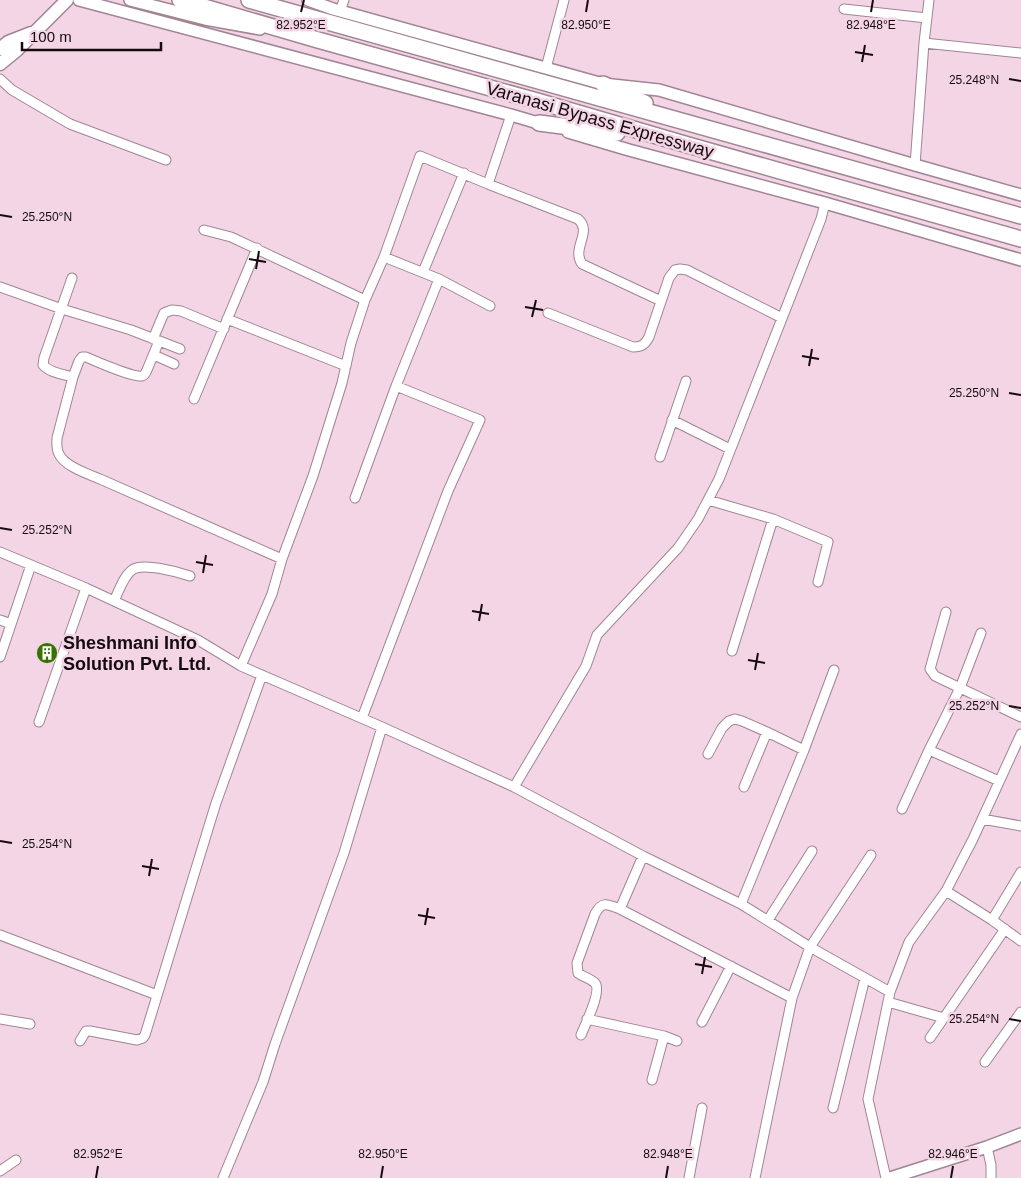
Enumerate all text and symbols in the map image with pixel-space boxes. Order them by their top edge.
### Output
text: 82.952°E [276,18,326,32]
text: 82.950°E [561,18,611,32]
text: 82.948°E [846,18,896,32]
scale bar [22,20,161,52]
text: 100 m [30,28,72,45]
text: 25.248°N [949,73,999,87]
street label: Varanasi Bypass Expressway [484,78,716,162]
text: 25.250°N [22,210,72,224]
text: 25.250°N [949,386,999,400]
text: 25.252°N [22,523,72,537]
place label: Sheshmani Info Solution Pvt. Ltd. [63,633,211,674]
building icon: Sheshmani Info Solution Pvt. Ltd. [35,641,59,665]
text: 25.252°N [949,699,999,713]
text: 25.254°N [22,837,72,851]
text: 25.254°N [949,1012,999,1026]
text: 82.952°E [73,1147,123,1161]
text: 82.950°E [358,1147,408,1161]
text: 82.948°E [643,1147,693,1161]
text: 82.946°E [928,1147,978,1161]

